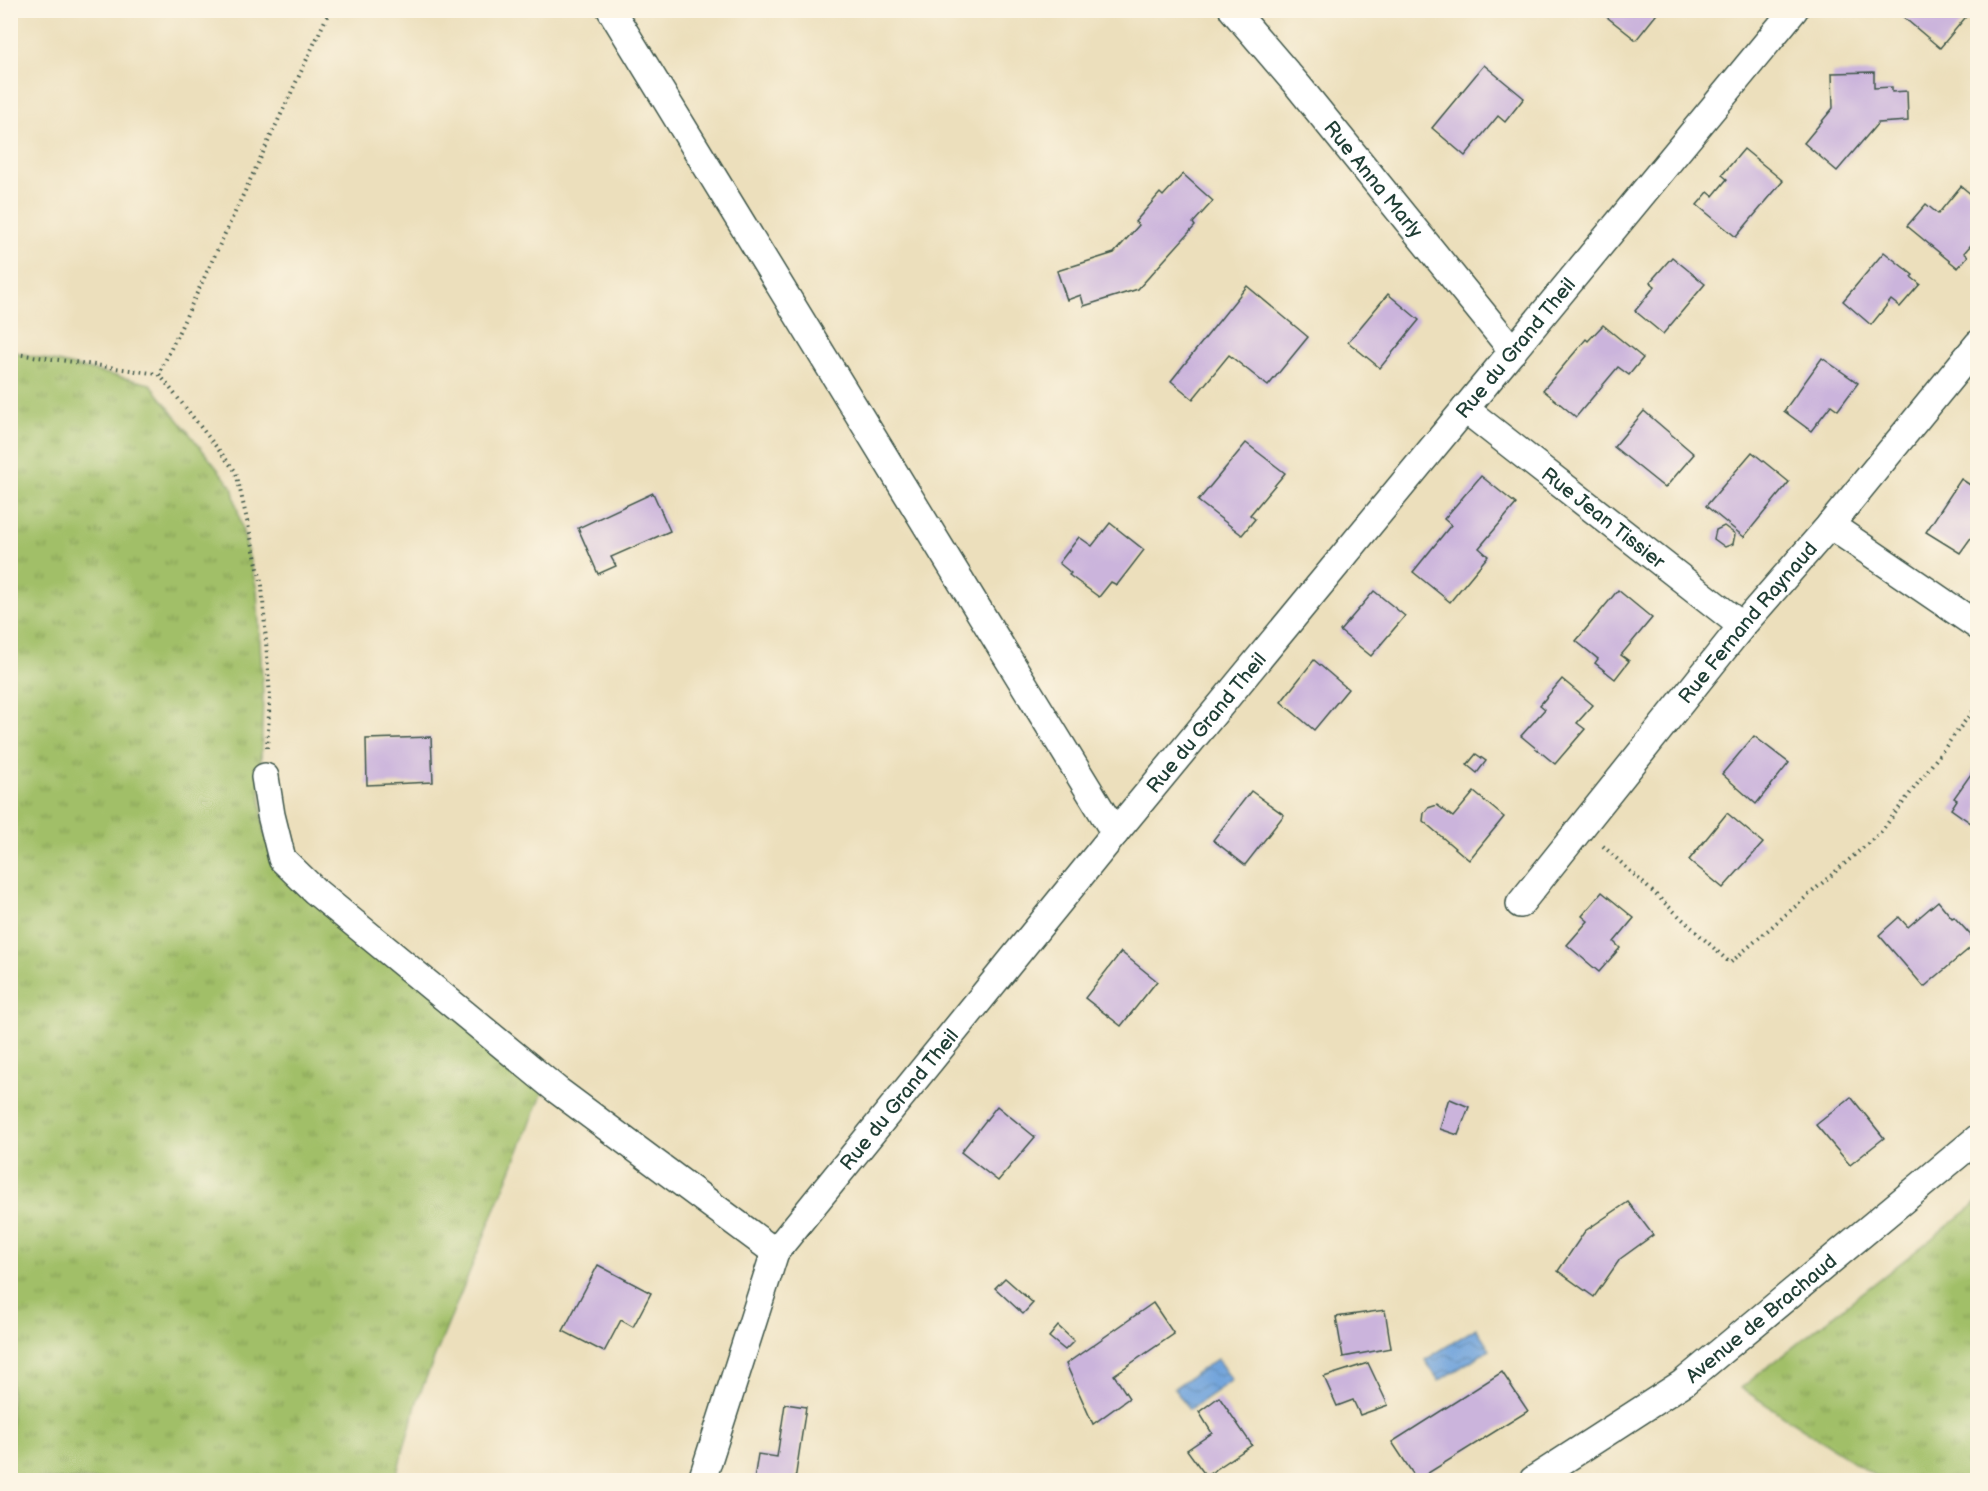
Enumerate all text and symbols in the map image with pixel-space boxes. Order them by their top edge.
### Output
street label: Rue Anna Marly [1318,116,1427,243]
street label: Rue du Grand Theil [1451,273,1581,424]
street label: Rue Jean Tissier [1536,462,1670,575]
street label: Rue Fernand Raynaud [1674,537,1823,709]
street label: Rue du Grand Theil [1142,648,1272,798]
street label: Rue du Grand Theil [835,1024,964,1175]
street label: Avenue de Brachaud [1681,1249,1842,1389]

